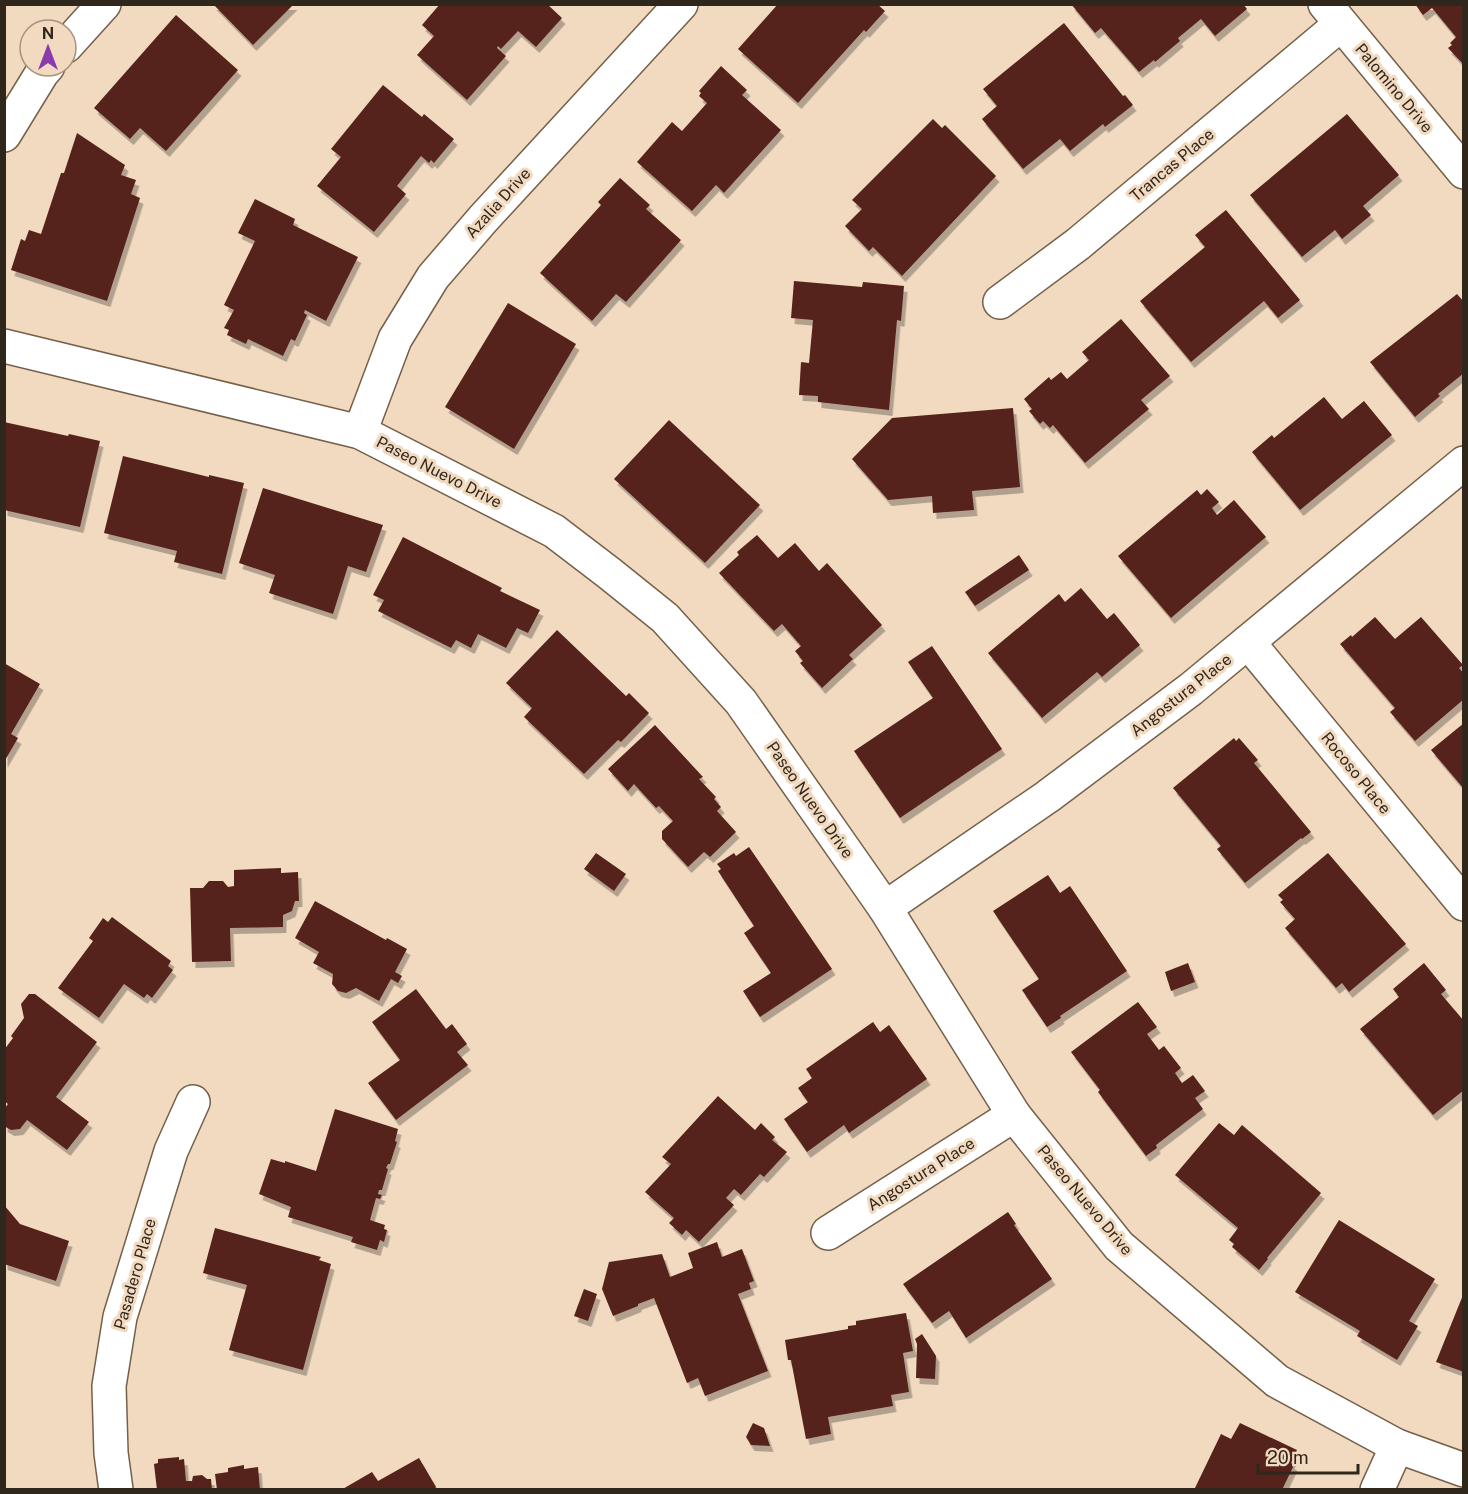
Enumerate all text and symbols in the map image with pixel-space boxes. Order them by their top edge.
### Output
north arrow [18,18,78,78]
text: N [42,24,54,43]
street label: Palomino Drive [1351,40,1437,136]
street label: Trancas Place [1126,124,1218,206]
street label: Azalia Drive [462,164,534,242]
street label: Paseo Nuevo Drive [373,432,505,512]
street label: Angostura Place [1127,650,1235,740]
street label: Rocoso Place [1317,728,1395,818]
street label: Paseo Nuevo Drive [763,738,857,862]
street label: Angostura Place [864,1133,978,1215]
street label: Paseo Nuevo Drive [1033,1141,1137,1259]
street label: Pasadero Place [110,1216,160,1332]
scale bar [1258,1437,1358,1475]
text: 20 m [1267,1447,1309,1468]

